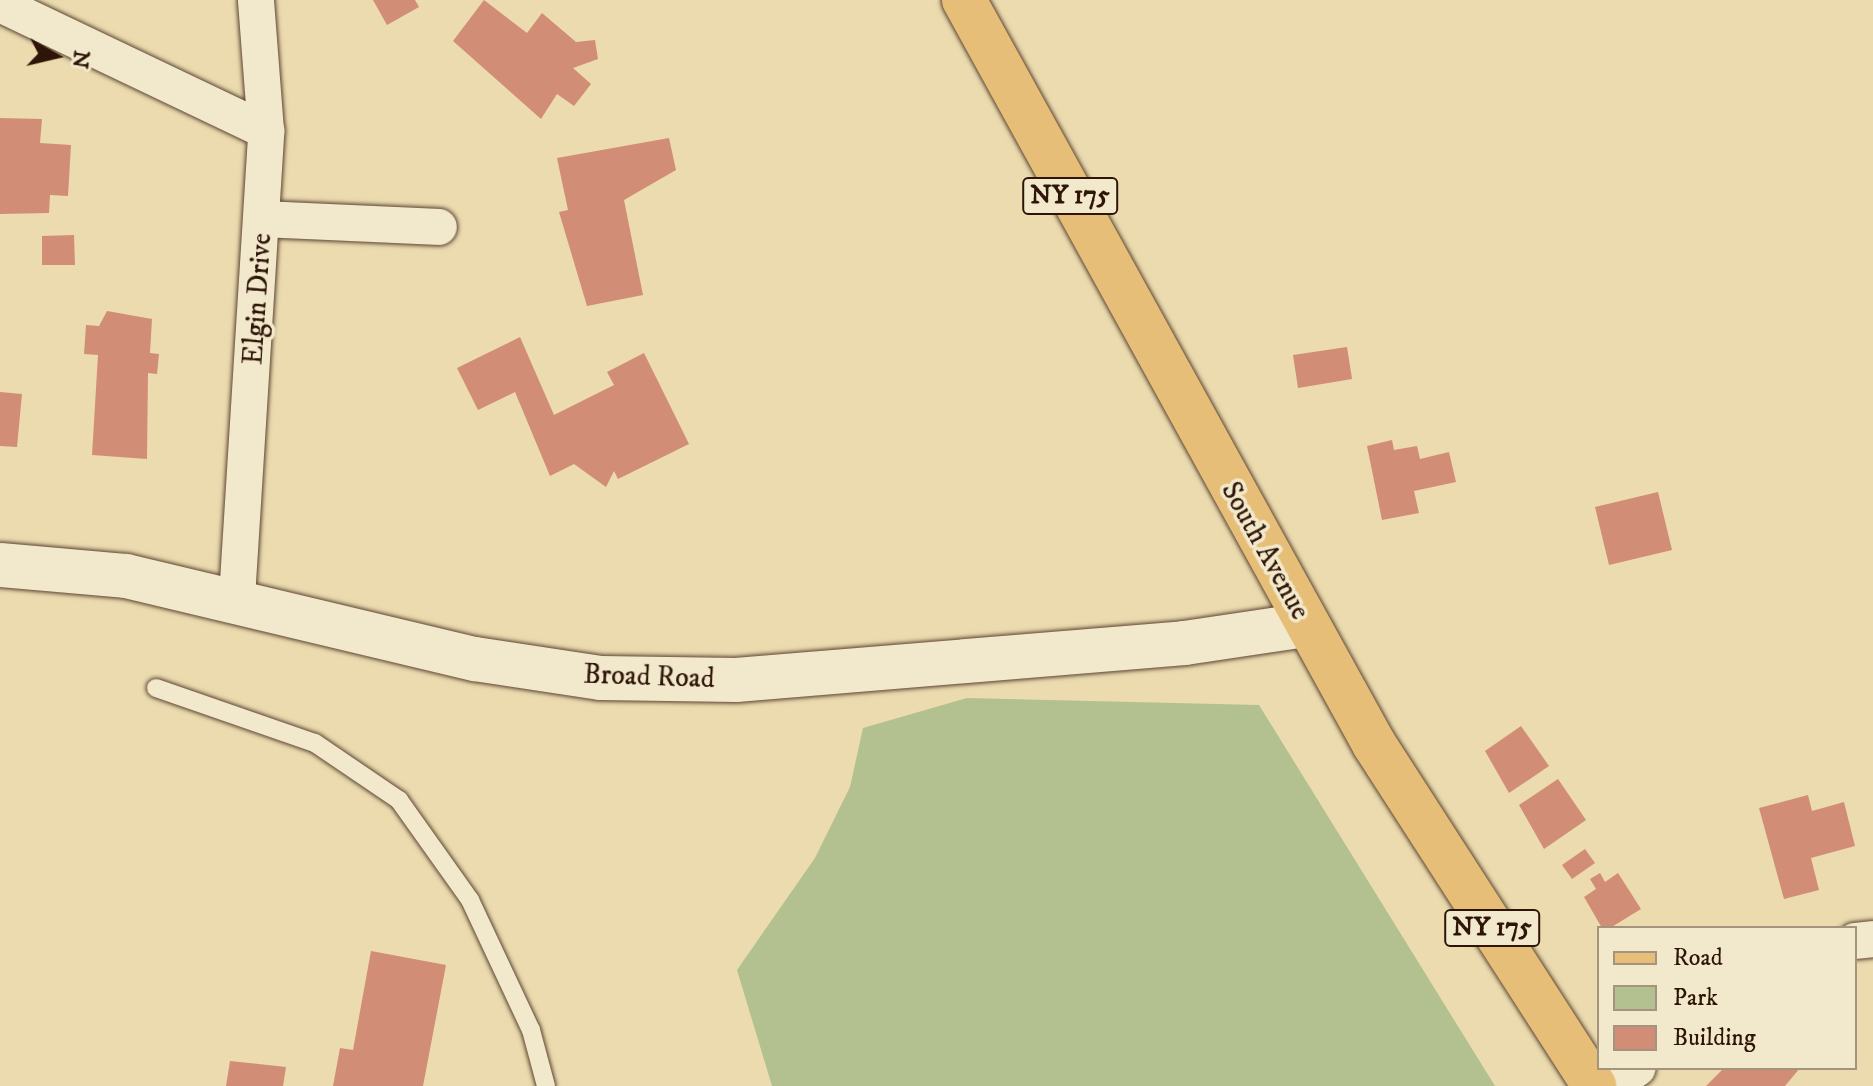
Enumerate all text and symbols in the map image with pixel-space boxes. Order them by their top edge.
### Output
north arrow [16,16,96,96]
text: N [66,49,95,70]
road number: NY 175 [1022,174,1118,218]
street label: Elgin Drive [237,232,279,366]
street label: South Avenue [1213,476,1317,626]
street label: Broad Road [583,658,715,696]
road number: NY 175 [1444,906,1540,950]
legend [1597,926,1857,1070]
text: Road [1673,943,1723,973]
text: Park [1673,983,1718,1013]
text: Building [1673,1023,1756,1053]

